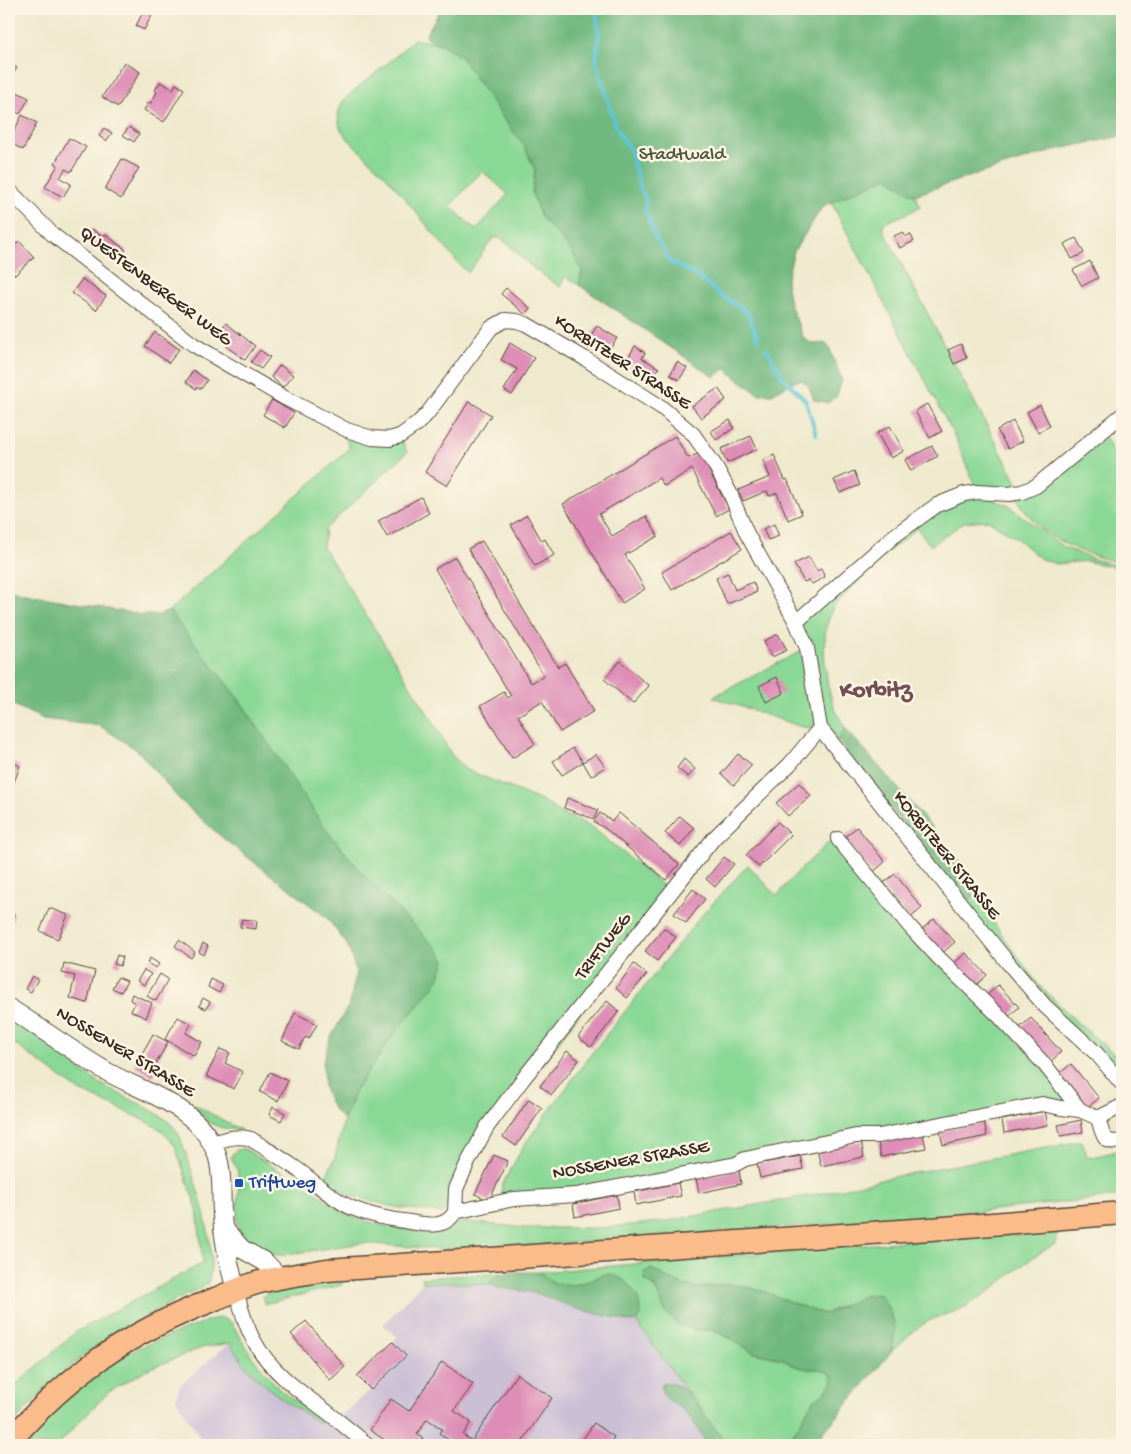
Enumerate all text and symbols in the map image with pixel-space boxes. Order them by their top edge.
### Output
park label: Stadtwald [639,144,727,167]
street label: QUESTENBERGER WEG [74,222,237,353]
street label: KORBITZER STRASSE [549,310,696,417]
district label: Korbitz [839,677,914,706]
street label: KORBITZER STRASSE [887,787,1006,926]
street label: TRIFTWEG [570,908,638,986]
street label: NOSSENER STRASSE [51,1002,200,1104]
street label: NOSSENER STRASSE [551,1136,712,1186]
place label: Triftweg [248,1172,316,1195]
marker: Triftweg [233,1177,245,1189]

